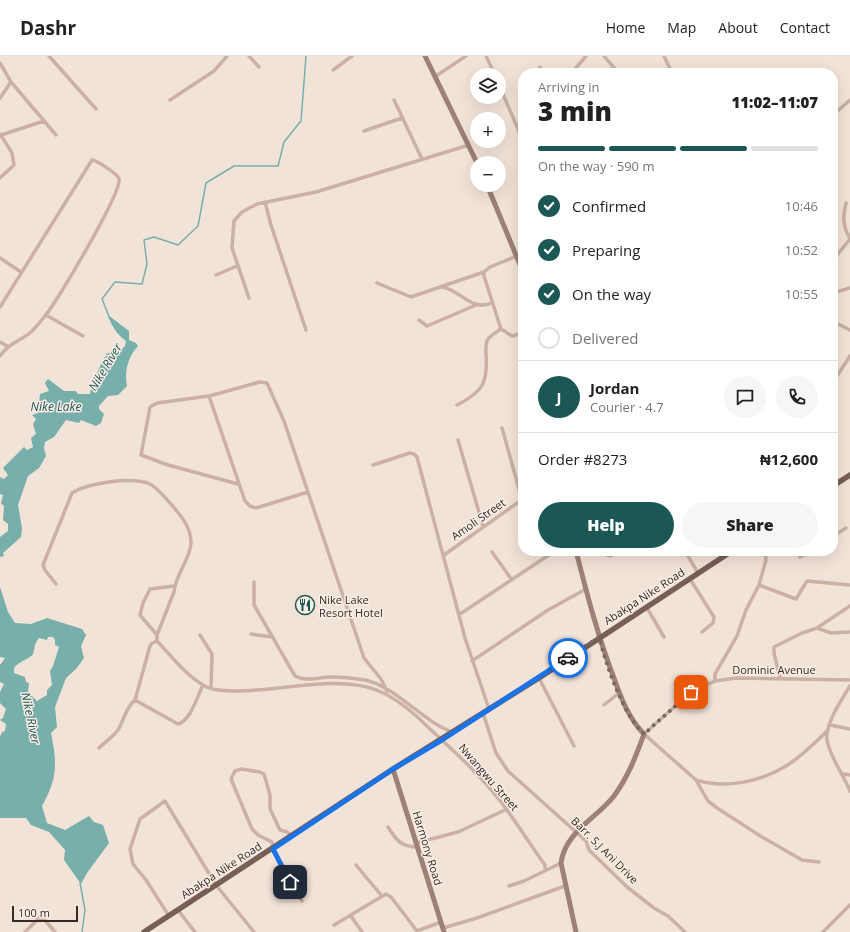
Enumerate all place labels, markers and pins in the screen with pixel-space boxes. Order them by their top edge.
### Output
place label: Nike Lake Resort Hotel [319,592,383,620]
restaurant icon: Nike Lake Resort Hotel [294,594,316,616]
pin [674,675,708,709]
pin [273,865,307,899]

